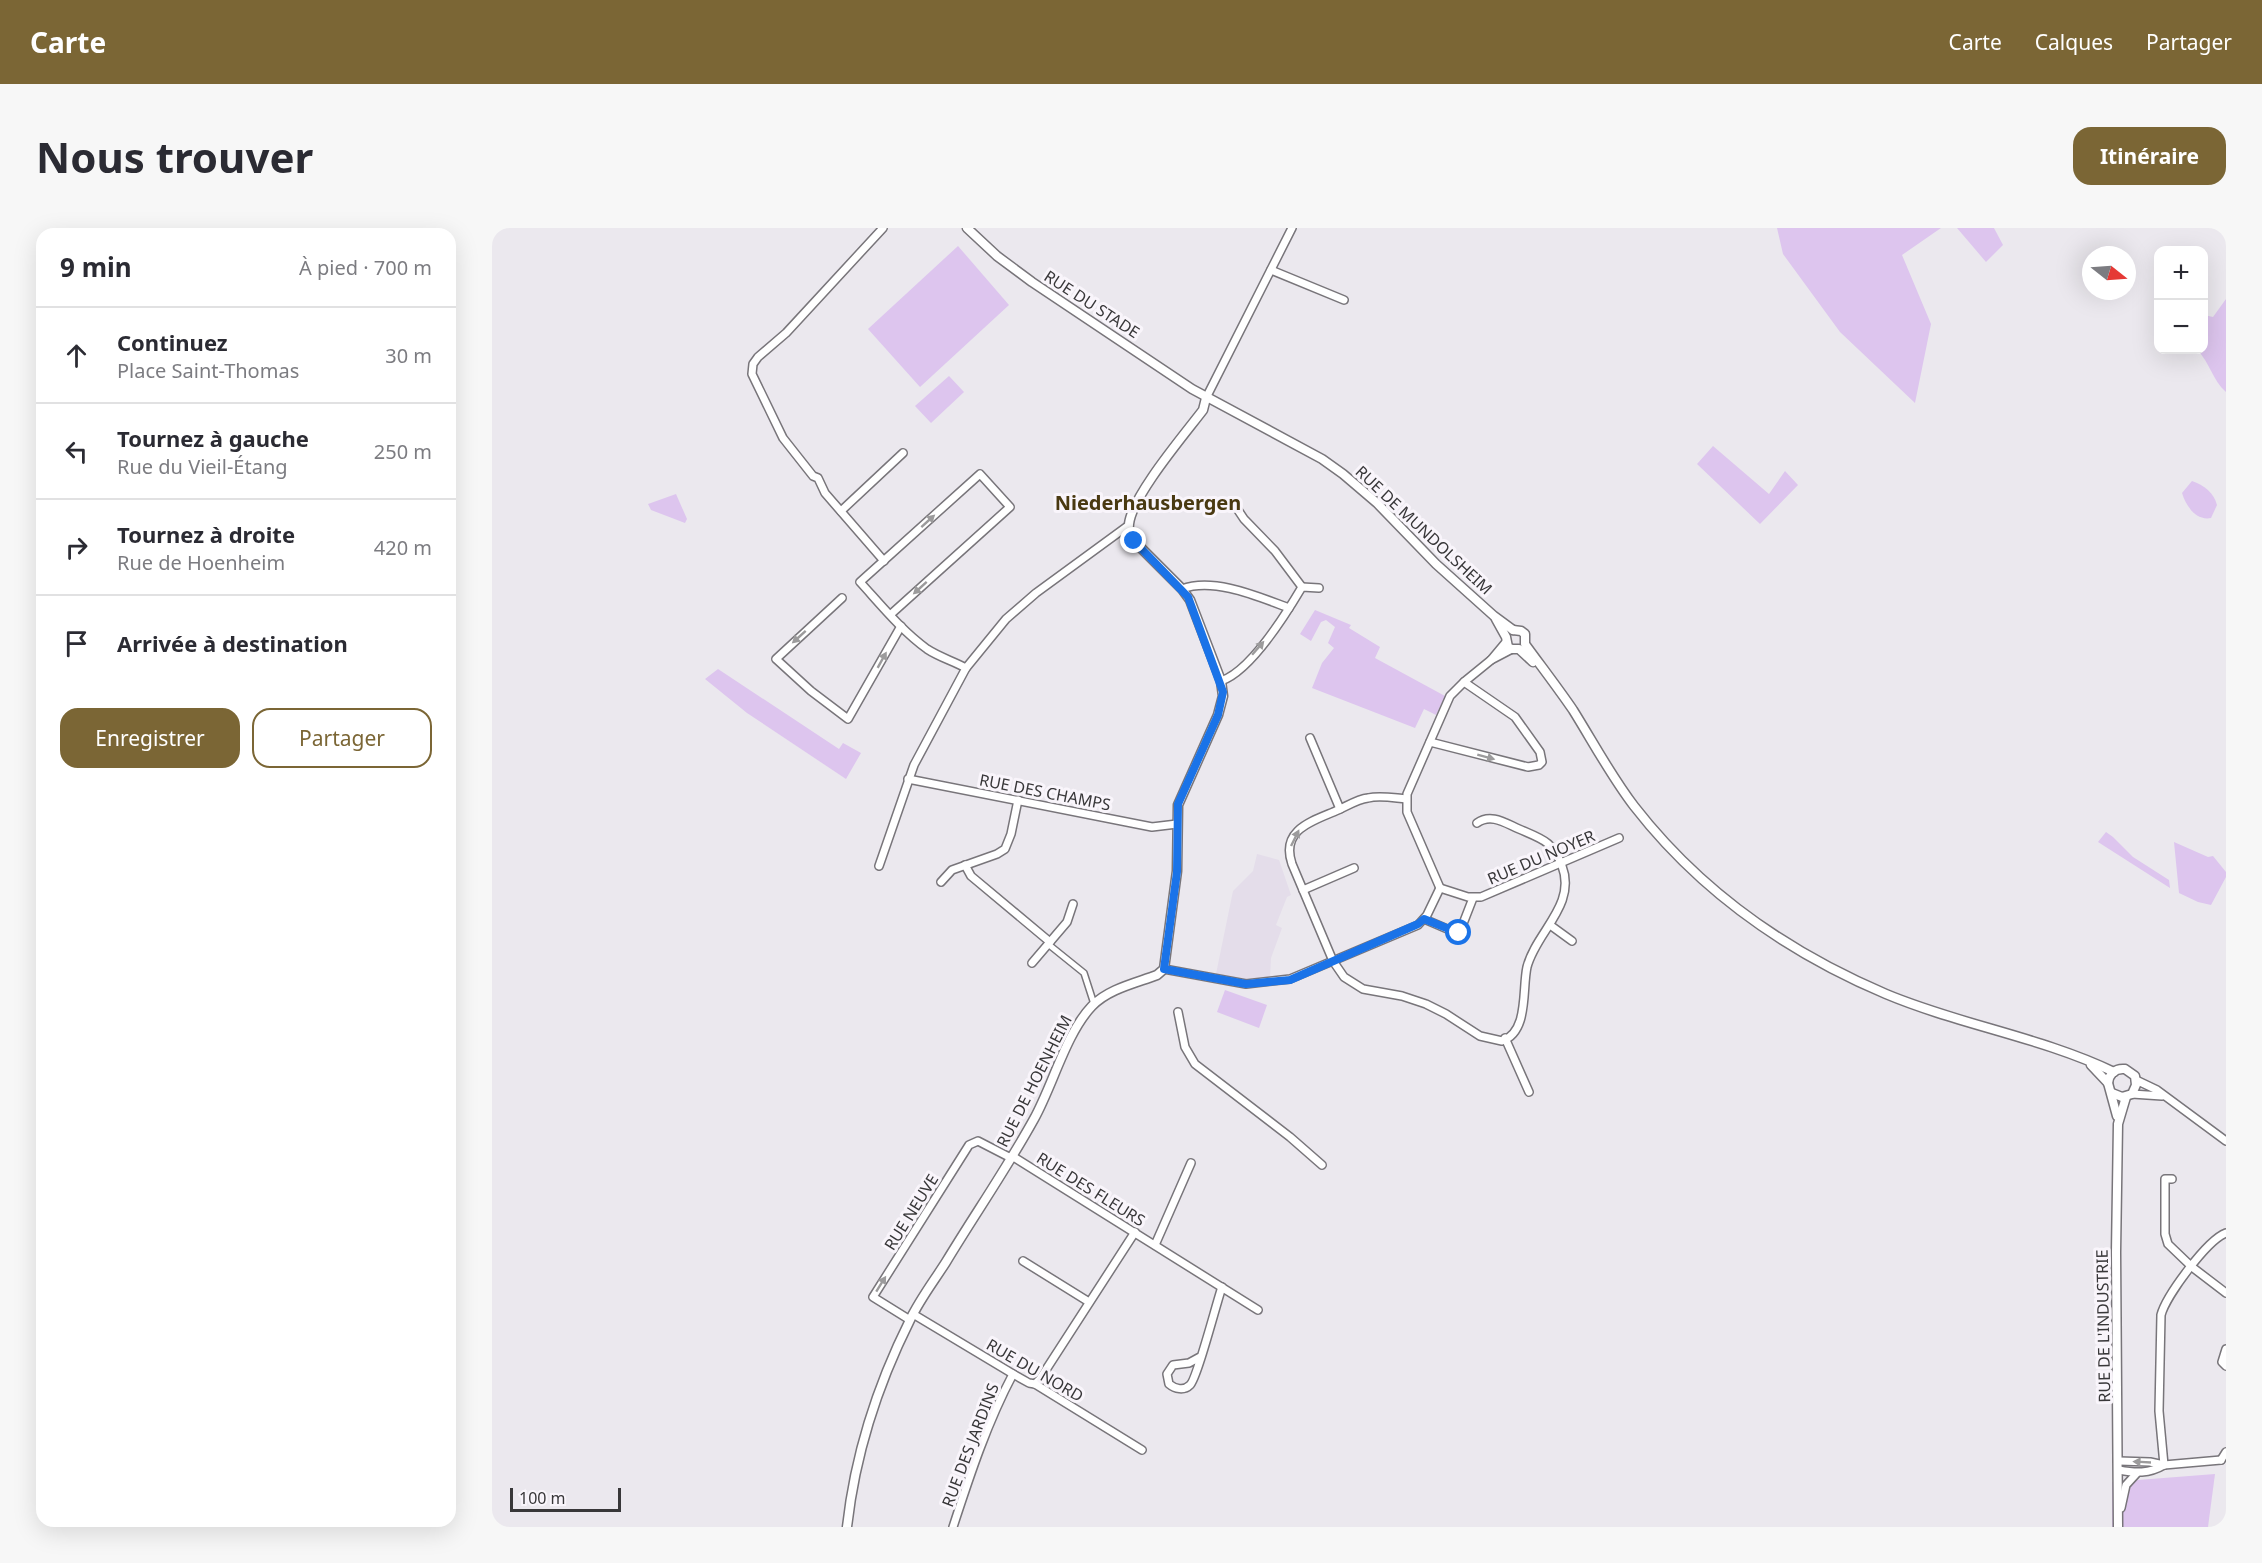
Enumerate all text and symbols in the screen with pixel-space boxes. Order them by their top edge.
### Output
text: Carte [30,23,106,61]
text: Carte [1949,28,2002,56]
text: Calques [2035,28,2113,56]
text: Partager [2146,28,2232,56]
button: Itinéraire [2073,127,2226,185]
text: Nous trouver [36,128,313,185]
north arrow [2082,246,2136,300]
map controls [2154,246,2208,354]
button: + [2154,246,2208,300]
text: 9 min [60,249,132,285]
text: À pied · 700 m [299,254,432,281]
street label: RUE DU STADE [1040,265,1144,343]
button: − [2154,300,2208,354]
text: Continuez [117,327,228,357]
icon: ahead [60,339,93,372]
text: 30 m [385,342,432,369]
text: Place Saint-Thomas [117,357,299,384]
text: Tournez à gauche [117,423,309,453]
icon: left [60,435,93,468]
text: 250 m [374,438,432,465]
text: Rue du Vieil-Étang [117,453,288,480]
street label: RUE DE MUNDOLSHEIM [1351,461,1497,599]
district label: Niederhausbergen [1055,489,1241,516]
one-way arrow [921,515,935,529]
text: Tournez à droite [117,519,295,549]
route end [1120,527,1146,553]
icon: right [60,531,93,564]
text: 420 m [374,534,432,561]
text: Rue de Hoenheim [117,549,285,576]
one-way arrow [913,581,928,594]
icon: arrive [60,627,93,660]
text: Arrivée à destination [117,628,348,658]
one-way arrow [792,630,807,643]
one-way arrow [1251,641,1264,656]
one-way arrow [877,651,887,668]
button: Enregistrer [60,708,240,768]
button: Partager [252,708,432,768]
one-way arrow [1477,753,1495,762]
street label: RUE DES CHAMPS [977,768,1113,816]
street label: RUE DU NOYER [1484,824,1598,890]
one-way arrow [1290,829,1299,846]
route start [1445,919,1471,945]
street label: RUE DE HOENHEIM [991,1011,1077,1151]
street label: RUE DES FLEURS [1032,1147,1150,1231]
street label: RUE NEUVE [879,1170,943,1254]
street label: RUE DE L'INDUSTRIE [2091,1249,2115,1403]
one-way arrow [876,1276,887,1292]
street label: RUE DU NORD [983,1333,1087,1407]
street label: RUE DES JARDINS [936,1380,1004,1510]
one-way arrow [2132,1457,2151,1466]
scale bar [510,1485,621,1512]
text: 100 m [519,1487,566,1509]

